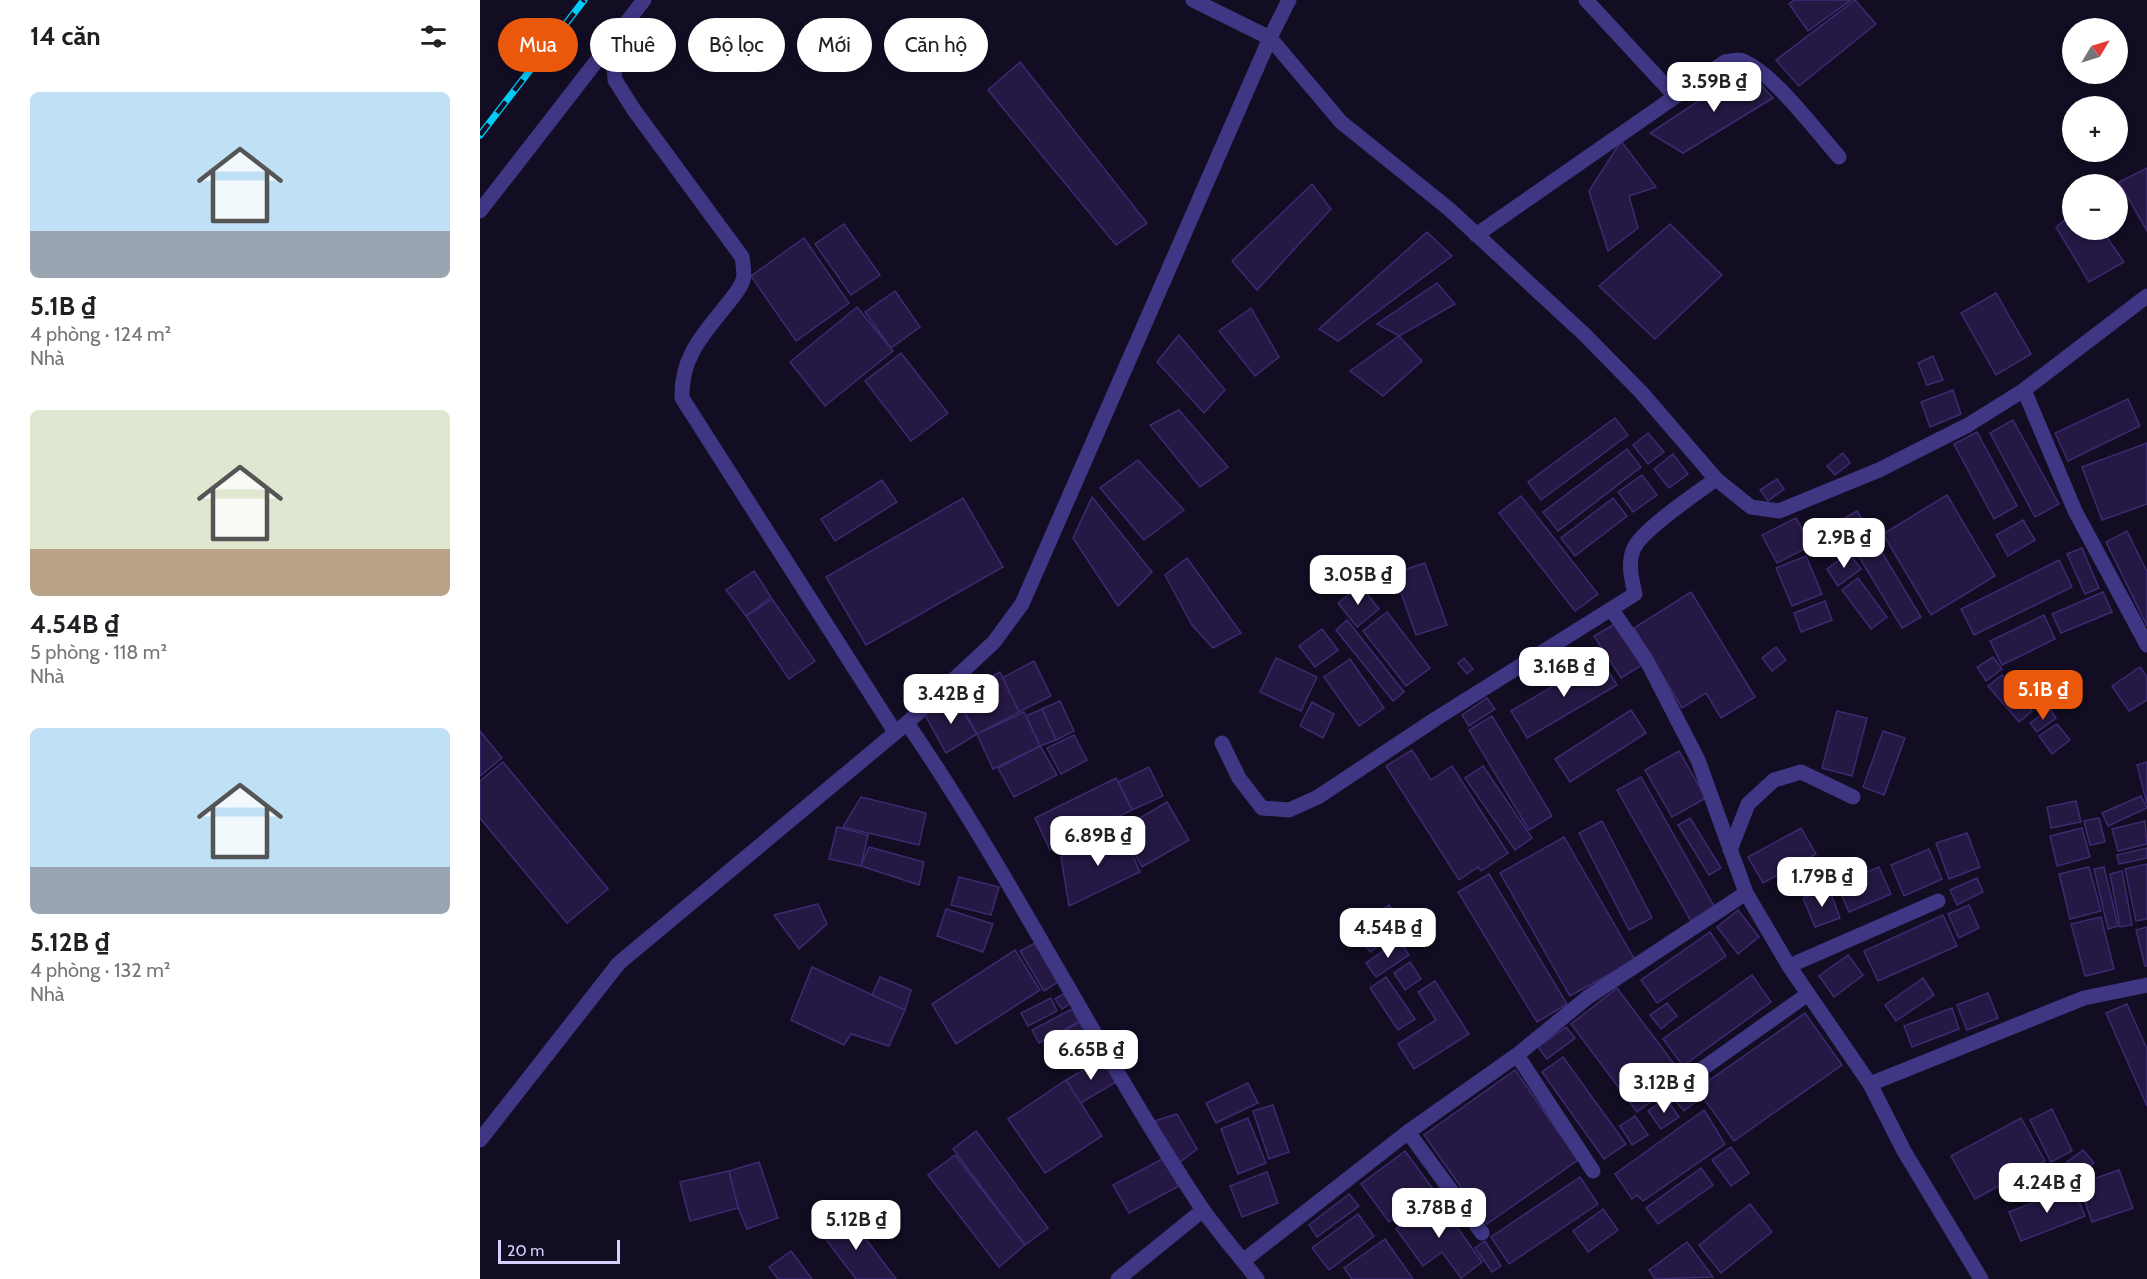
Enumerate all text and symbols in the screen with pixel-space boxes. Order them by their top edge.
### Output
chip: Mua [498,18,578,72]
chip: Thuê [590,18,676,72]
chip: Bộ lọc [688,18,785,72]
chip: Mới [797,18,872,72]
chip: Căn hộ [884,18,988,72]
north arrow [2062,18,2128,84]
map controls [2062,18,2128,240]
text: 14 căn [30,20,101,52]
icon: filters [417,20,450,53]
pin: 3.59B ₫ [1659,62,1769,113]
text: 3.59B ₫ [1681,69,1747,93]
button: + [2062,96,2128,162]
icon: home [186,131,294,239]
button: − [2062,174,2128,240]
text: 5.1B ₫ [30,290,96,322]
text: 4 phòng · 124 m² [30,322,171,346]
text: Nhà [30,346,64,370]
icon: home [186,449,294,557]
pin: 2.9B ₫ [1795,518,1893,569]
text: 2.9B ₫ [1817,525,1871,549]
pin: 3.05B ₫ [1303,555,1413,606]
text: 3.05B ₫ [1324,562,1392,586]
text: 4.54B ₫ [30,608,119,640]
text: 5 phòng · 118 m² [30,640,167,664]
pin: 3.16B ₫ [1509,647,1619,698]
text: 3.16B ₫ [1533,654,1595,678]
text: Nhà [30,664,64,688]
pin: 5.1B ₫ [1994,670,2092,721]
pin: 3.42B ₫ [896,674,1006,725]
text: 5.1B ₫ [2018,677,2068,701]
text: 3.42B ₫ [918,681,984,705]
icon: home [186,767,294,875]
pin: 6.89B ₫ [1043,816,1153,867]
text: 6.89B ₫ [1064,823,1132,847]
pin: 1.79B ₫ [1767,857,1877,908]
text: 1.79B ₫ [1791,864,1853,888]
pin: 4.54B ₫ [1333,908,1443,959]
text: 4.54B ₫ [1354,915,1422,939]
text: 5.12B ₫ [30,926,110,958]
text: 4 phòng · 132 m² [30,958,170,982]
text: Nhà [30,982,64,1006]
pin: 6.65B ₫ [1036,1030,1146,1081]
text: 6.65B ₫ [1058,1037,1124,1061]
pin: 3.12B ₫ [1609,1063,1719,1114]
text: 3.12B ₫ [1633,1070,1695,1094]
pin: 4.24B ₫ [1992,1163,2102,1214]
text: 4.24B ₫ [2013,1170,2081,1194]
pin: 3.78B ₫ [1384,1188,1494,1239]
text: 3.78B ₫ [1406,1195,1472,1219]
pin: 5.12B ₫ [801,1200,911,1251]
text: 5.12B ₫ [825,1207,887,1231]
scale bar [498,1237,620,1264]
text: 20 m [507,1241,544,1260]

